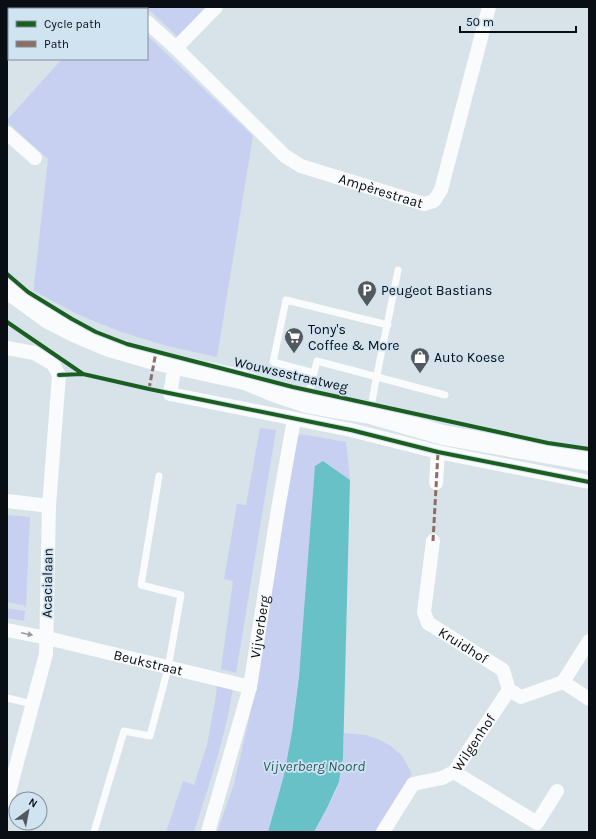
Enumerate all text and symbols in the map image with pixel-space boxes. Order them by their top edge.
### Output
legend [8,8,148,60]
scale bar [460,8,576,34]
text: 50 m [466,15,494,29]
text: Cycle path [44,17,101,31]
text: Path [44,37,69,51]
street label: Ampèrestraat [337,170,425,212]
parking icon: Peugeot Bastians [356,279,378,307]
place label: Peugeot Bastians [381,282,492,299]
place label: Tony's Coffee & More [308,321,399,354]
supermarket icon: Tony's Coffee & More [283,326,305,354]
shop icon: Auto Koese [409,346,431,374]
place label: Auto Koese [434,349,505,366]
street label: Wouwsestraatweg [232,353,350,396]
street label: Acacialaan [38,548,57,618]
street label: Vijverberg [247,594,273,660]
street label: Kruidhof [435,624,491,668]
one-way arrow [21,632,33,638]
street label: Beukstraat [112,646,185,679]
street label: Wilgenhof [449,711,499,775]
water label: Vijverberg Noord [263,757,365,775]
north arrow [8,791,48,831]
text: N [26,795,40,811]

